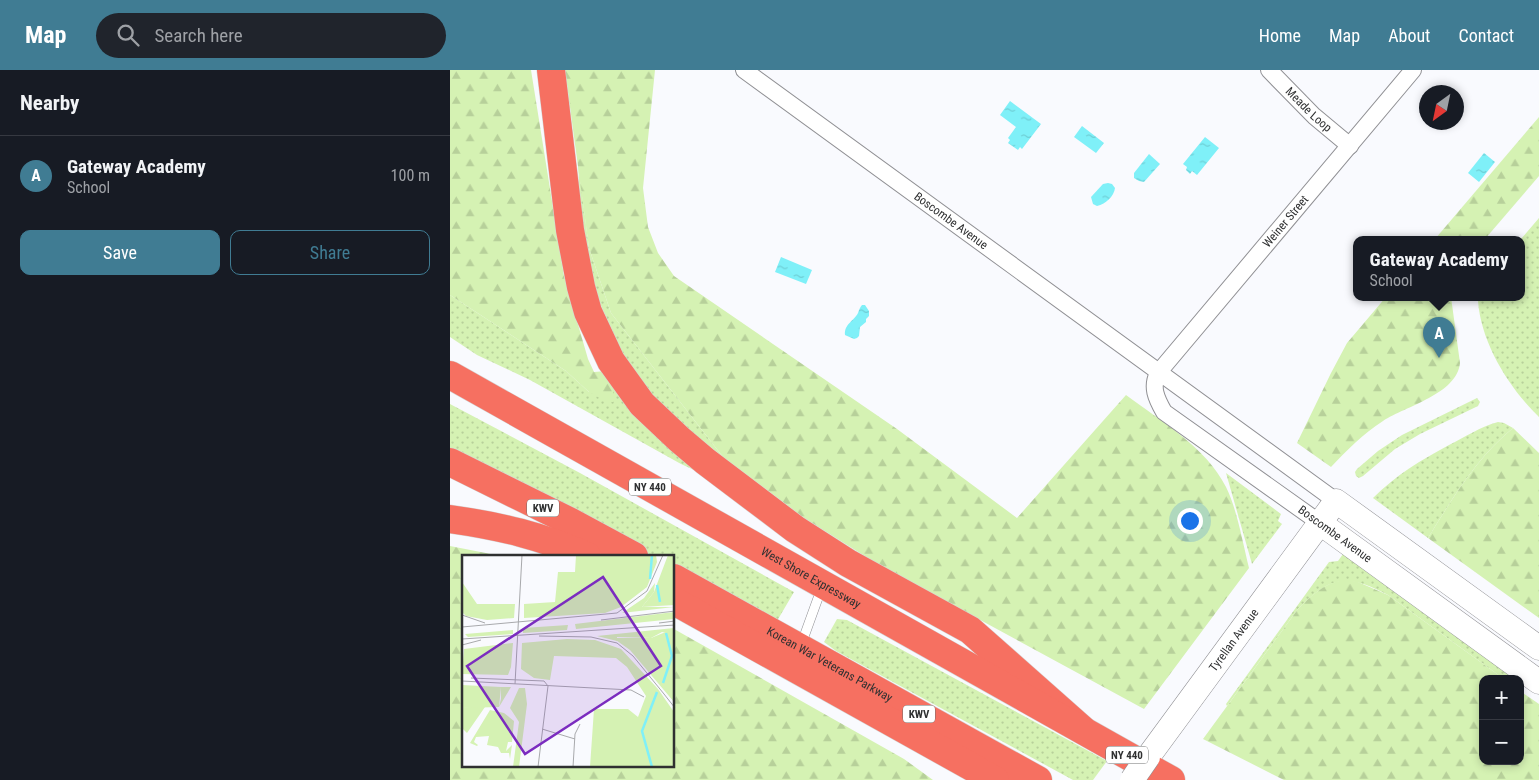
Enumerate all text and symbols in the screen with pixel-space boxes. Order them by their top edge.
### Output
search box [96,13,446,58]
text: Map [25,21,66,49]
icon: search [114,21,142,49]
text: Search here [154,24,243,47]
text: Home [1259,25,1301,46]
text: Map [1329,25,1360,46]
text: About [1388,25,1430,46]
text: Contact [1458,25,1514,46]
street label: Meade Loop [1283,84,1335,135]
north arrow [1419,85,1464,130]
text: Nearby [20,91,79,115]
text: Gateway Academy [67,155,206,178]
text: A [31,166,41,185]
text: 100 m [391,166,430,185]
text: School [67,178,110,197]
street label: Boscombe Avenue [911,189,991,252]
street label: Weiner Street [1260,192,1312,250]
button: Save [20,230,220,275]
button: Share [230,230,430,275]
popup [1353,236,1525,301]
text: Gateway Academy [1370,248,1508,271]
text: School [1370,271,1413,290]
pin: A [1423,317,1455,358]
road number: NY 440 [629,478,671,496]
road number: KWV [527,499,559,516]
street label: Boscombe Avenue [1295,503,1375,566]
your location [1177,508,1203,534]
street label: West Shore Expressway [759,544,863,611]
inset map [462,555,675,768]
street label: Tyrellan Avenue [1206,606,1262,674]
street label: Korean War Veterans Parkway [764,624,895,705]
map controls [1479,675,1524,765]
button: + [1479,675,1524,720]
road number: KWV [903,706,935,722]
button: − [1479,720,1524,765]
road number: NY 440 [1106,746,1148,764]

